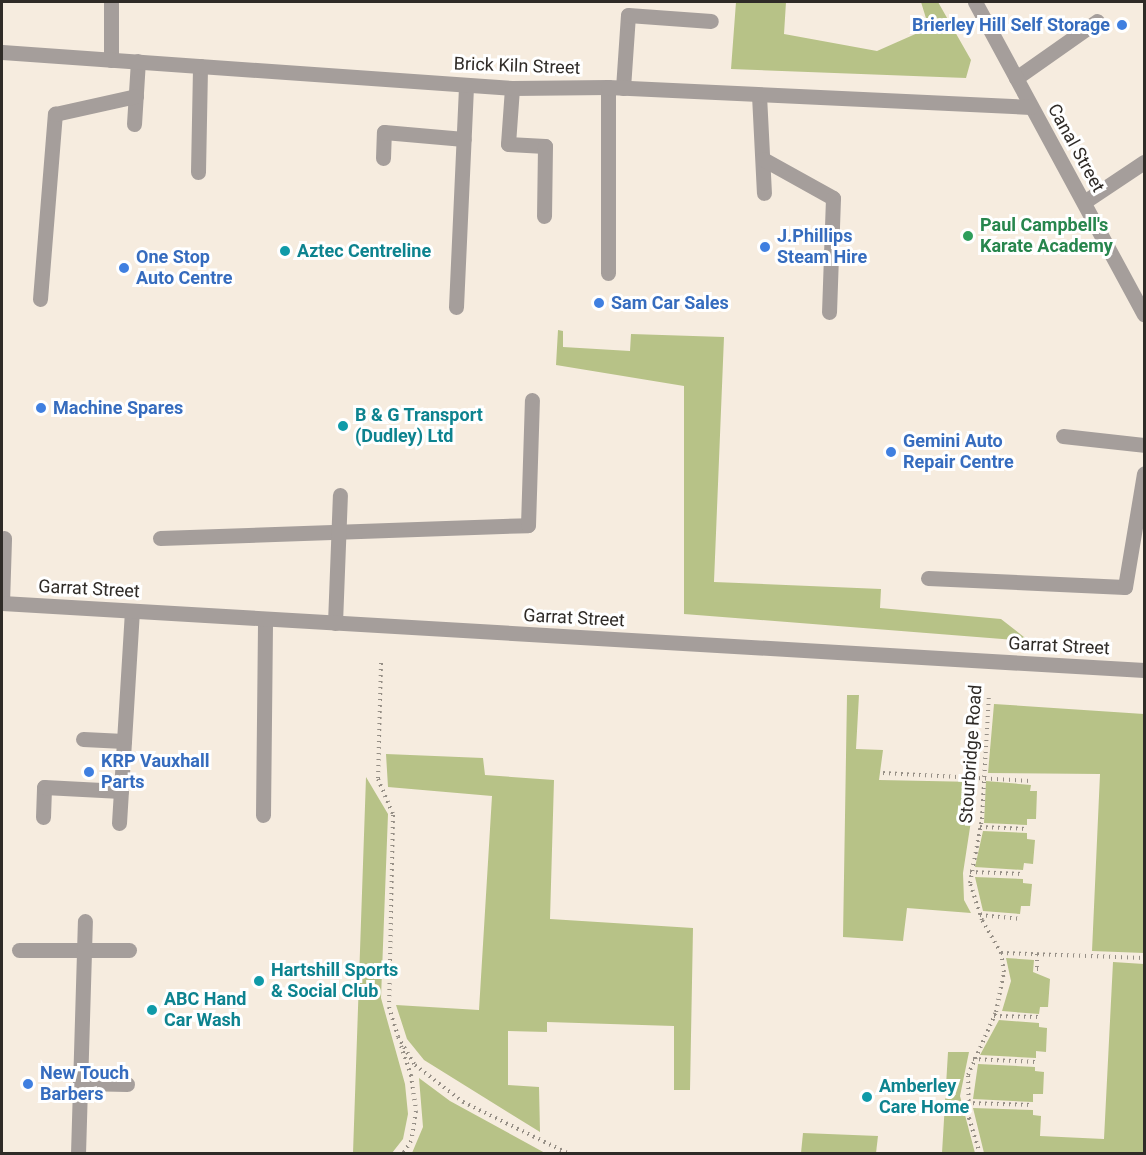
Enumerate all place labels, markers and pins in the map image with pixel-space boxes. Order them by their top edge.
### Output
place label: Brierley Hill Self Storage [912,14,1110,36]
marker: Brierley Hill Self Storage [1115,18,1129,32]
place label: Paul Campbell's Karate Academy [980,215,1113,258]
place label: J.Phillips Steam Hire [777,226,867,268]
marker: Paul Campbell's Karate Academy [961,229,975,243]
place label: Aztec Centreline [297,240,431,262]
marker: J.Phillips Steam Hire [758,240,772,254]
marker: Aztec Centreline [278,244,292,258]
place label: One Stop Auto Centre [136,247,232,290]
marker: One Stop Auto Centre [117,261,131,275]
place label: Sam Car Sales [611,292,729,314]
marker: Sam Car Sales [592,296,606,310]
place label: Machine Spares [53,397,183,419]
marker: Machine Spares [34,401,48,415]
place label: B & G Transport (Dudley) Ltd [355,405,483,448]
marker: B & G Transport (Dudley) Ltd [336,419,350,433]
place label: Gemini Auto Repair Centre [903,431,1014,474]
marker: Gemini Auto Repair Centre [884,445,898,459]
place label: KRP Vauxhall Parts [101,751,210,794]
marker: KRP Vauxhall Parts [82,765,96,779]
place label: Hartshill Sports & Social Club [271,960,398,1002]
marker: Hartshill Sports & Social Club [252,974,266,988]
place label: ABC Hand Car Wash [164,989,246,1032]
marker: ABC Hand Car Wash [145,1003,159,1017]
place label: New Touch Barbers [40,1063,129,1106]
place label: Amberley Care Home [879,1076,969,1118]
marker: New Touch Barbers [21,1077,35,1091]
marker: Amberley Care Home [860,1090,874,1104]

